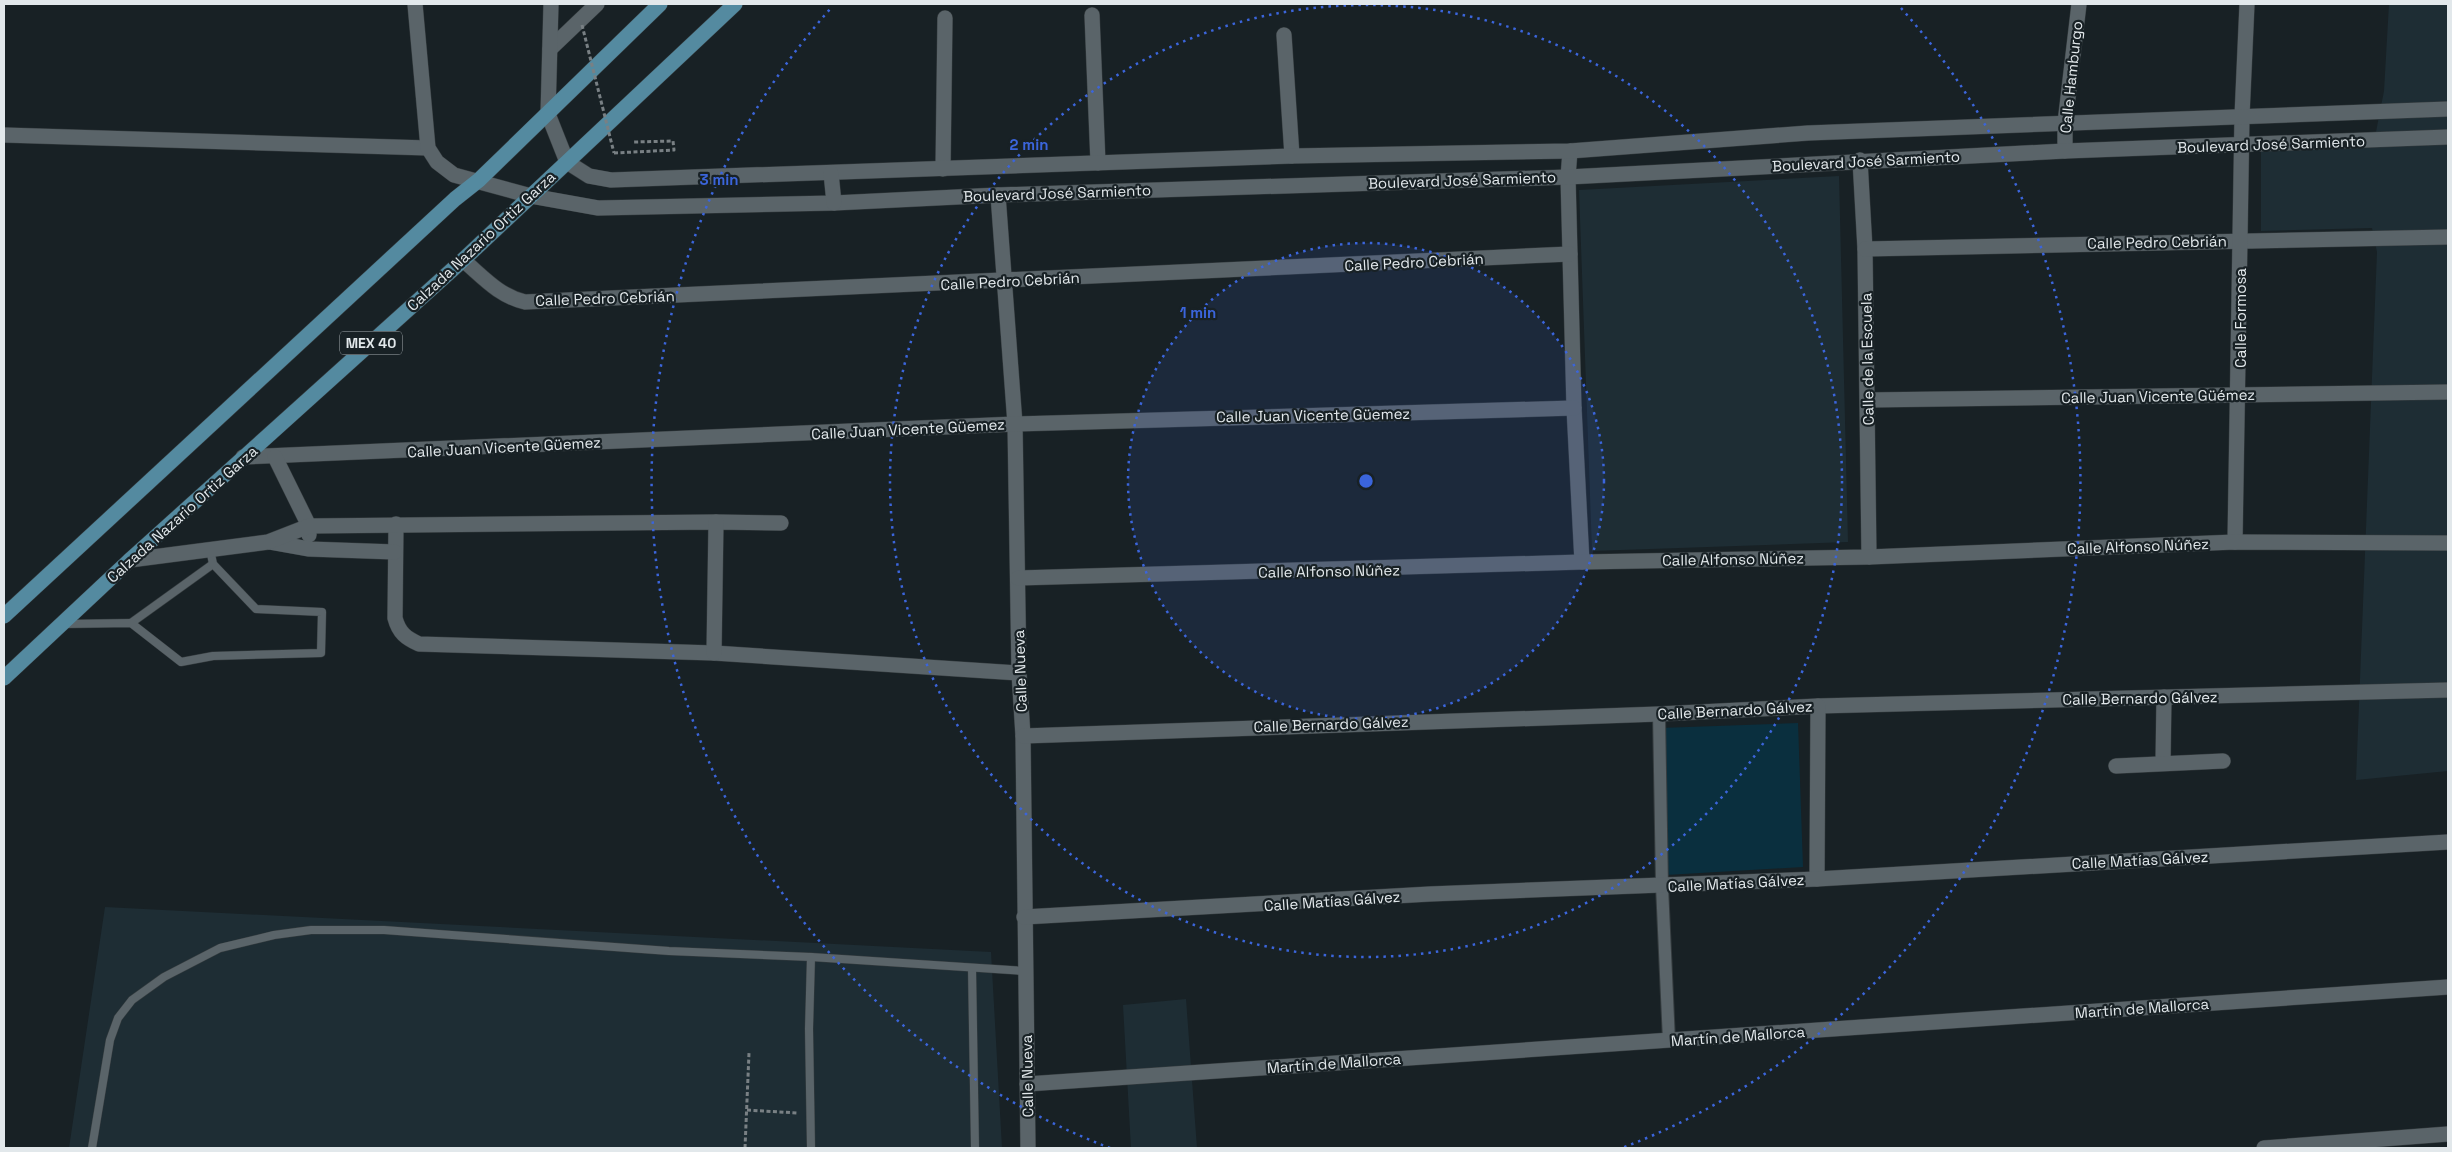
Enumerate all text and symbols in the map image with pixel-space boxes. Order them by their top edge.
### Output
street label: Calle Hamburgo [2056,20,2086,134]
street label: Boulevard José Sarmiento [2177,131,2365,157]
text: 2 min [1010,135,1048,154]
street label: Boulevard José Sarmiento [1772,147,1960,175]
street label: Calzada Nazario Ortiz Garza [403,167,560,315]
street label: Boulevard José Sarmiento [1368,167,1556,193]
text: 3 min [700,170,738,189]
street label: Boulevard José Sarmiento [963,180,1151,206]
street label: Calle Pedro Cebrián [2087,231,2227,253]
street label: Calle Pedro Cebrián [1344,249,1484,275]
street label: Calle Pedro Cebrián [940,268,1080,294]
street label: Calle Formosa [2231,268,2250,368]
street label: Calle Pedro Cebrián [535,286,675,310]
street label: Calle de la Escuela [1856,292,1878,425]
text: 1 min [1180,303,1216,322]
road number: MEX 40 [340,332,402,354]
street label: Calle Juan Vicente Güémez [2061,385,2255,407]
street label: Calle Juan Vicente Güemez [1216,404,1410,426]
street label: Calle Juan Vicente Güemez [811,414,1005,444]
street label: Calle Juan Vicente Güemez [407,432,601,462]
street label: Calzada Nazario Ortiz Garza [103,441,262,587]
centre of rings [1357,472,1375,490]
street label: Calle Alfonso Núñez [2067,534,2209,558]
street label: Calle Alfonso Núñez [1662,548,1804,570]
street label: Calle Alfonso Núñez [1258,560,1400,582]
street label: Calle Nueva [1009,629,1031,713]
street label: Calle Bernardo Gálvez [2062,687,2218,709]
street label: Calle Bernardo Gálvez [1657,696,1813,724]
street label: Calle Bernardo Gálvez [1253,712,1409,736]
street label: Calle Matías Gálvez [2071,847,2209,873]
street label: Calle Matías Gálvez [1667,870,1805,896]
street label: Calle Matías Gálvez [1263,887,1401,915]
street label: Martín de Mallorca [2074,994,2210,1022]
street label: Martín de Mallorca [1670,1022,1806,1050]
street label: Calle Nueva [1017,1034,1037,1117]
street label: Martín de Mallorca [1266,1049,1402,1077]

